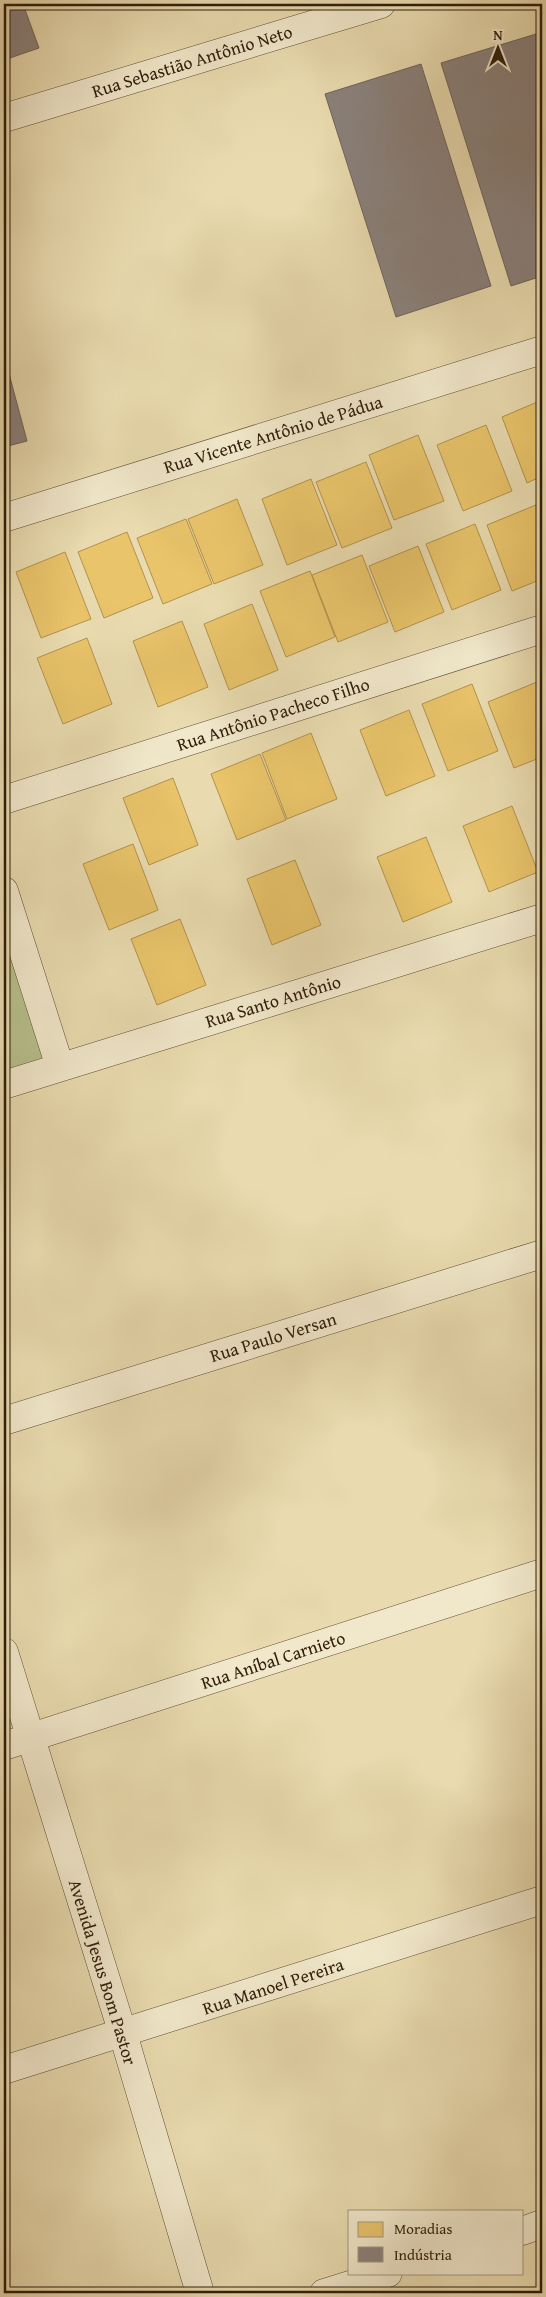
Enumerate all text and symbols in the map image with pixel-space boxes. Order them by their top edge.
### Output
street label: Rua Sebastião Antônio Neto [88,18,296,104]
north arrow [474,22,524,72]
text: N [493,25,503,45]
street label: Rua Vicente Antônio de Pádua [160,388,386,480]
street label: Rua Antônio Pacheco Filho [173,670,373,758]
street label: Rua Santo Antônio [202,968,344,1034]
street label: Rua Paulo Versan [206,1305,340,1369]
street label: Rua Aníbal Carnieto [197,1624,349,1696]
street label: Avenida Jesus Bom Pastor [62,1876,144,2069]
street label: Rua Manoel Pereira [199,1950,348,2022]
legend [348,2210,524,2274]
text: Moradias [394,2218,452,2239]
text: Indústria [394,2244,452,2265]

